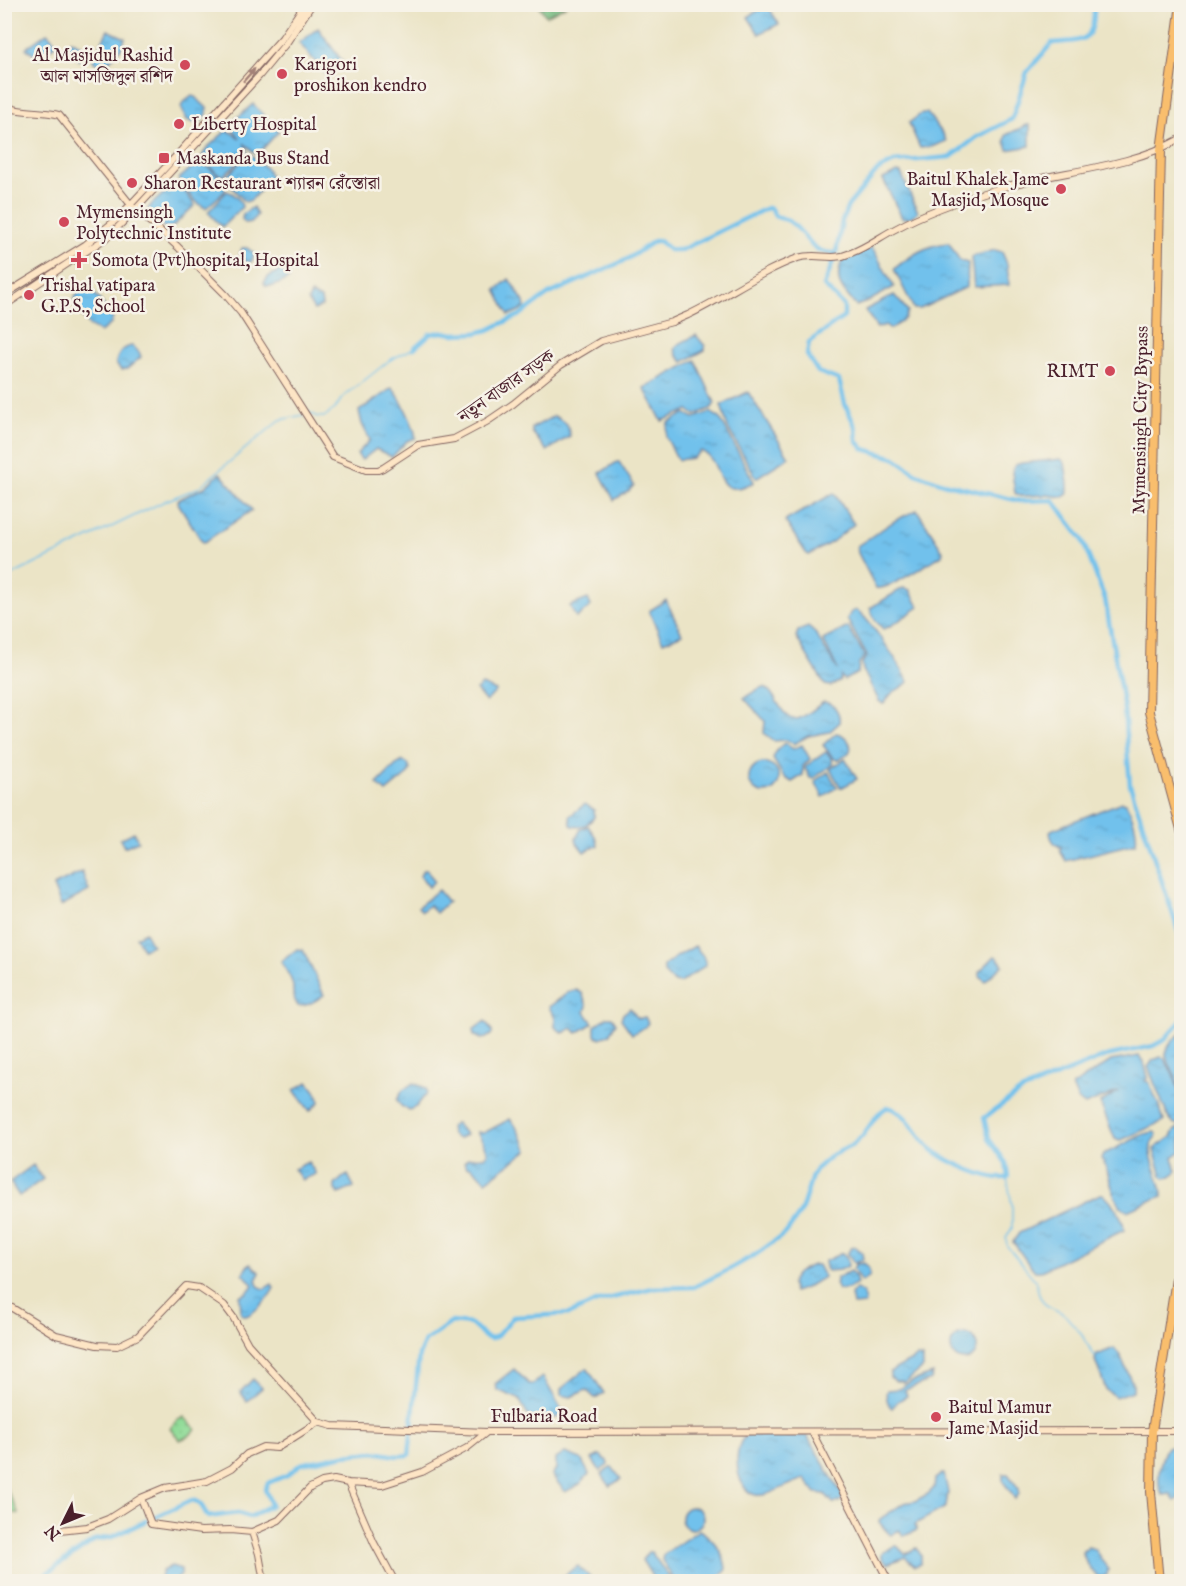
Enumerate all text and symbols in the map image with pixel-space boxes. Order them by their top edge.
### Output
place label: Al Masjidul Rashid আল মাসজিদুল রশিদ [32,45,174,89]
place label: Karigori proshikon kendro [294,54,427,98]
marker: Al Masjidul Rashid আল মাসজিদুল রশিদ [178,58,192,72]
marker: Karigori proshikon kendro [275,67,289,81]
one-way arrow [242,68,255,83]
place label: Liberty Hospital [191,114,317,137]
marker: Liberty Hospital [172,117,186,131]
place label: Maskanda Bus Stand [176,148,330,171]
marker: Maskanda Bus Stand [157,151,171,165]
place label: Baitul Khalek Jame Masjid, Mosque [906,169,1049,213]
place label: Sharon Restaurant শ্যারন রেঁস্তোরা [144,173,380,196]
marker: Sharon Restaurant শ্যারন রেঁস্তোরা [125,176,139,190]
marker: Baitul Khalek Jame Masjid, Mosque [1054,182,1068,196]
place label: Mymensingh Polytechnic Institute [76,202,232,246]
marker: Mymensingh Polytechnic Institute [57,215,71,229]
place label: Somota (Pvt)hospital, Hospital [92,250,319,273]
marker: Somota (Pvt)hospital, Hospital [70,251,88,269]
place label: Trishal vatipara G.P.S., School [41,275,156,319]
marker: Trishal vatipara G.P.S., School [22,288,36,302]
street label: Mymensingh City Bypass [1128,326,1155,514]
street label: নতুন বাজার সড়ক [453,345,561,430]
place label: RIMT [1047,361,1098,384]
marker: RIMT [1103,364,1117,378]
place label: Baitul Mamur Jame Masjid [946,1397,1052,1441]
street label: Fulbaria Road [491,1406,598,1429]
marker: Baitul Mamur Jame Masjid [929,1410,943,1424]
north arrow [33,1493,93,1553]
text: N [41,1520,66,1544]

